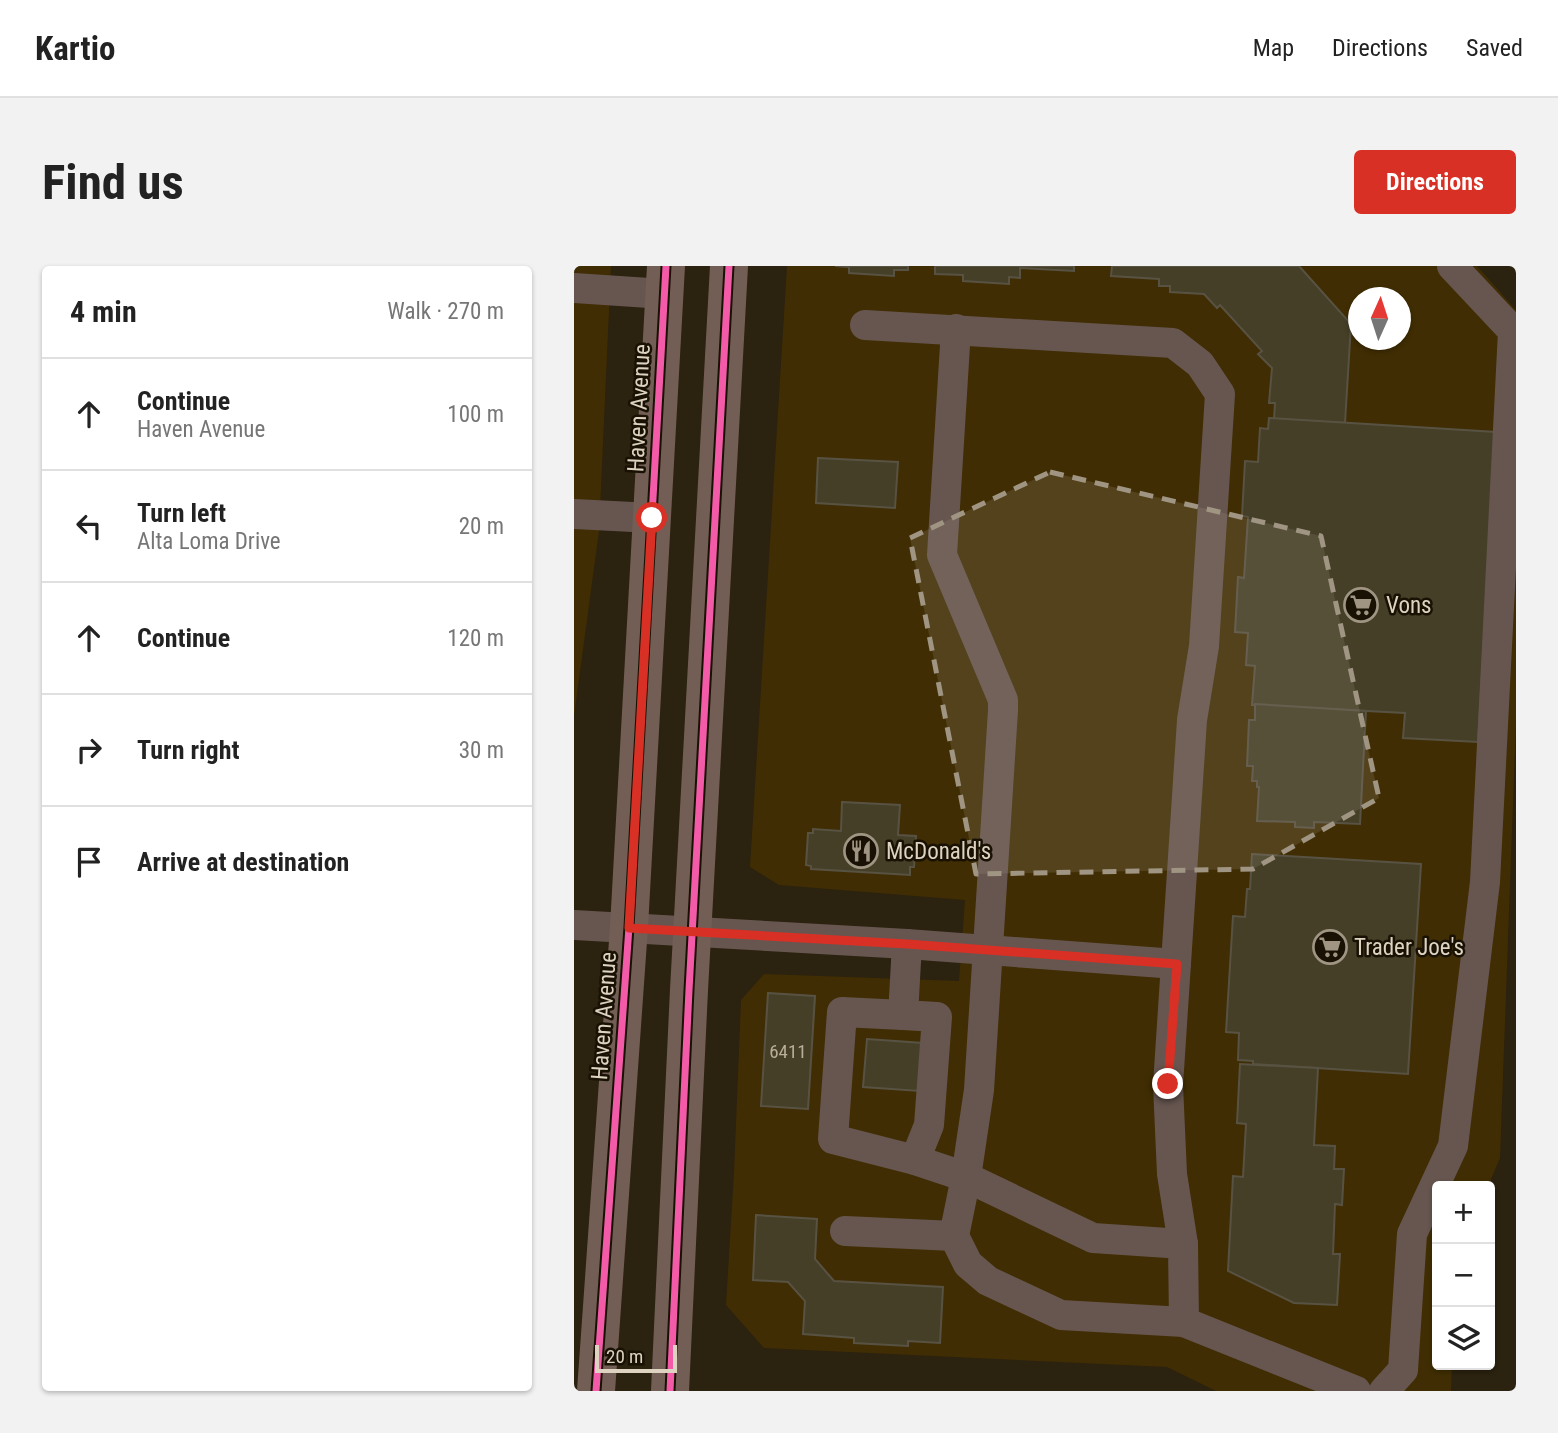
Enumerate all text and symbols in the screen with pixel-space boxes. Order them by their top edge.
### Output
text: Kartio [35,29,115,68]
text: Map [1253,34,1294,62]
text: Directions [1332,34,1428,62]
text: Saved [1466,34,1523,62]
button: Directions [1354,150,1516,214]
text: Find us [42,154,184,211]
north arrow [1348,287,1411,350]
text: 4 min [70,294,137,329]
text: Walk · 270 m [387,298,504,325]
street label: Haven Avenue [622,343,656,473]
text: Continue [137,386,230,416]
icon: ahead [70,395,108,433]
text: 100 m [447,401,504,428]
text: Haven Avenue [137,416,265,443]
text: Turn left [137,498,226,528]
route start [636,502,667,533]
icon: left [70,507,108,545]
text: 20 m [459,513,504,540]
text: Alta Loma Drive [137,528,281,555]
supermarket icon: Vons [1342,586,1380,624]
place label: Vons [1386,592,1432,619]
icon: ahead [70,619,108,657]
text: Continue [137,623,230,653]
text: 120 m [447,625,504,652]
icon: right [70,731,108,769]
text: Turn right [137,735,239,765]
text: 30 m [459,737,504,764]
restaurant icon: McDonald's [842,832,880,870]
place label: McDonald's [886,838,991,865]
icon: arrive [70,843,108,881]
text: Arrive at destination [137,847,349,877]
supermarket icon: Trader Joe's [1311,928,1349,966]
place label: Trader Joe's [1354,934,1464,961]
street label: Haven Avenue [586,951,622,1081]
house number: 6411 [769,1040,807,1063]
route end [1152,1068,1183,1099]
map controls [1432,1181,1495,1370]
button: + [1432,1181,1495,1244]
button: − [1432,1244,1495,1307]
button: layers [1432,1307,1495,1370]
scale bar [595,1342,677,1374]
text: 20 m [606,1345,643,1368]

